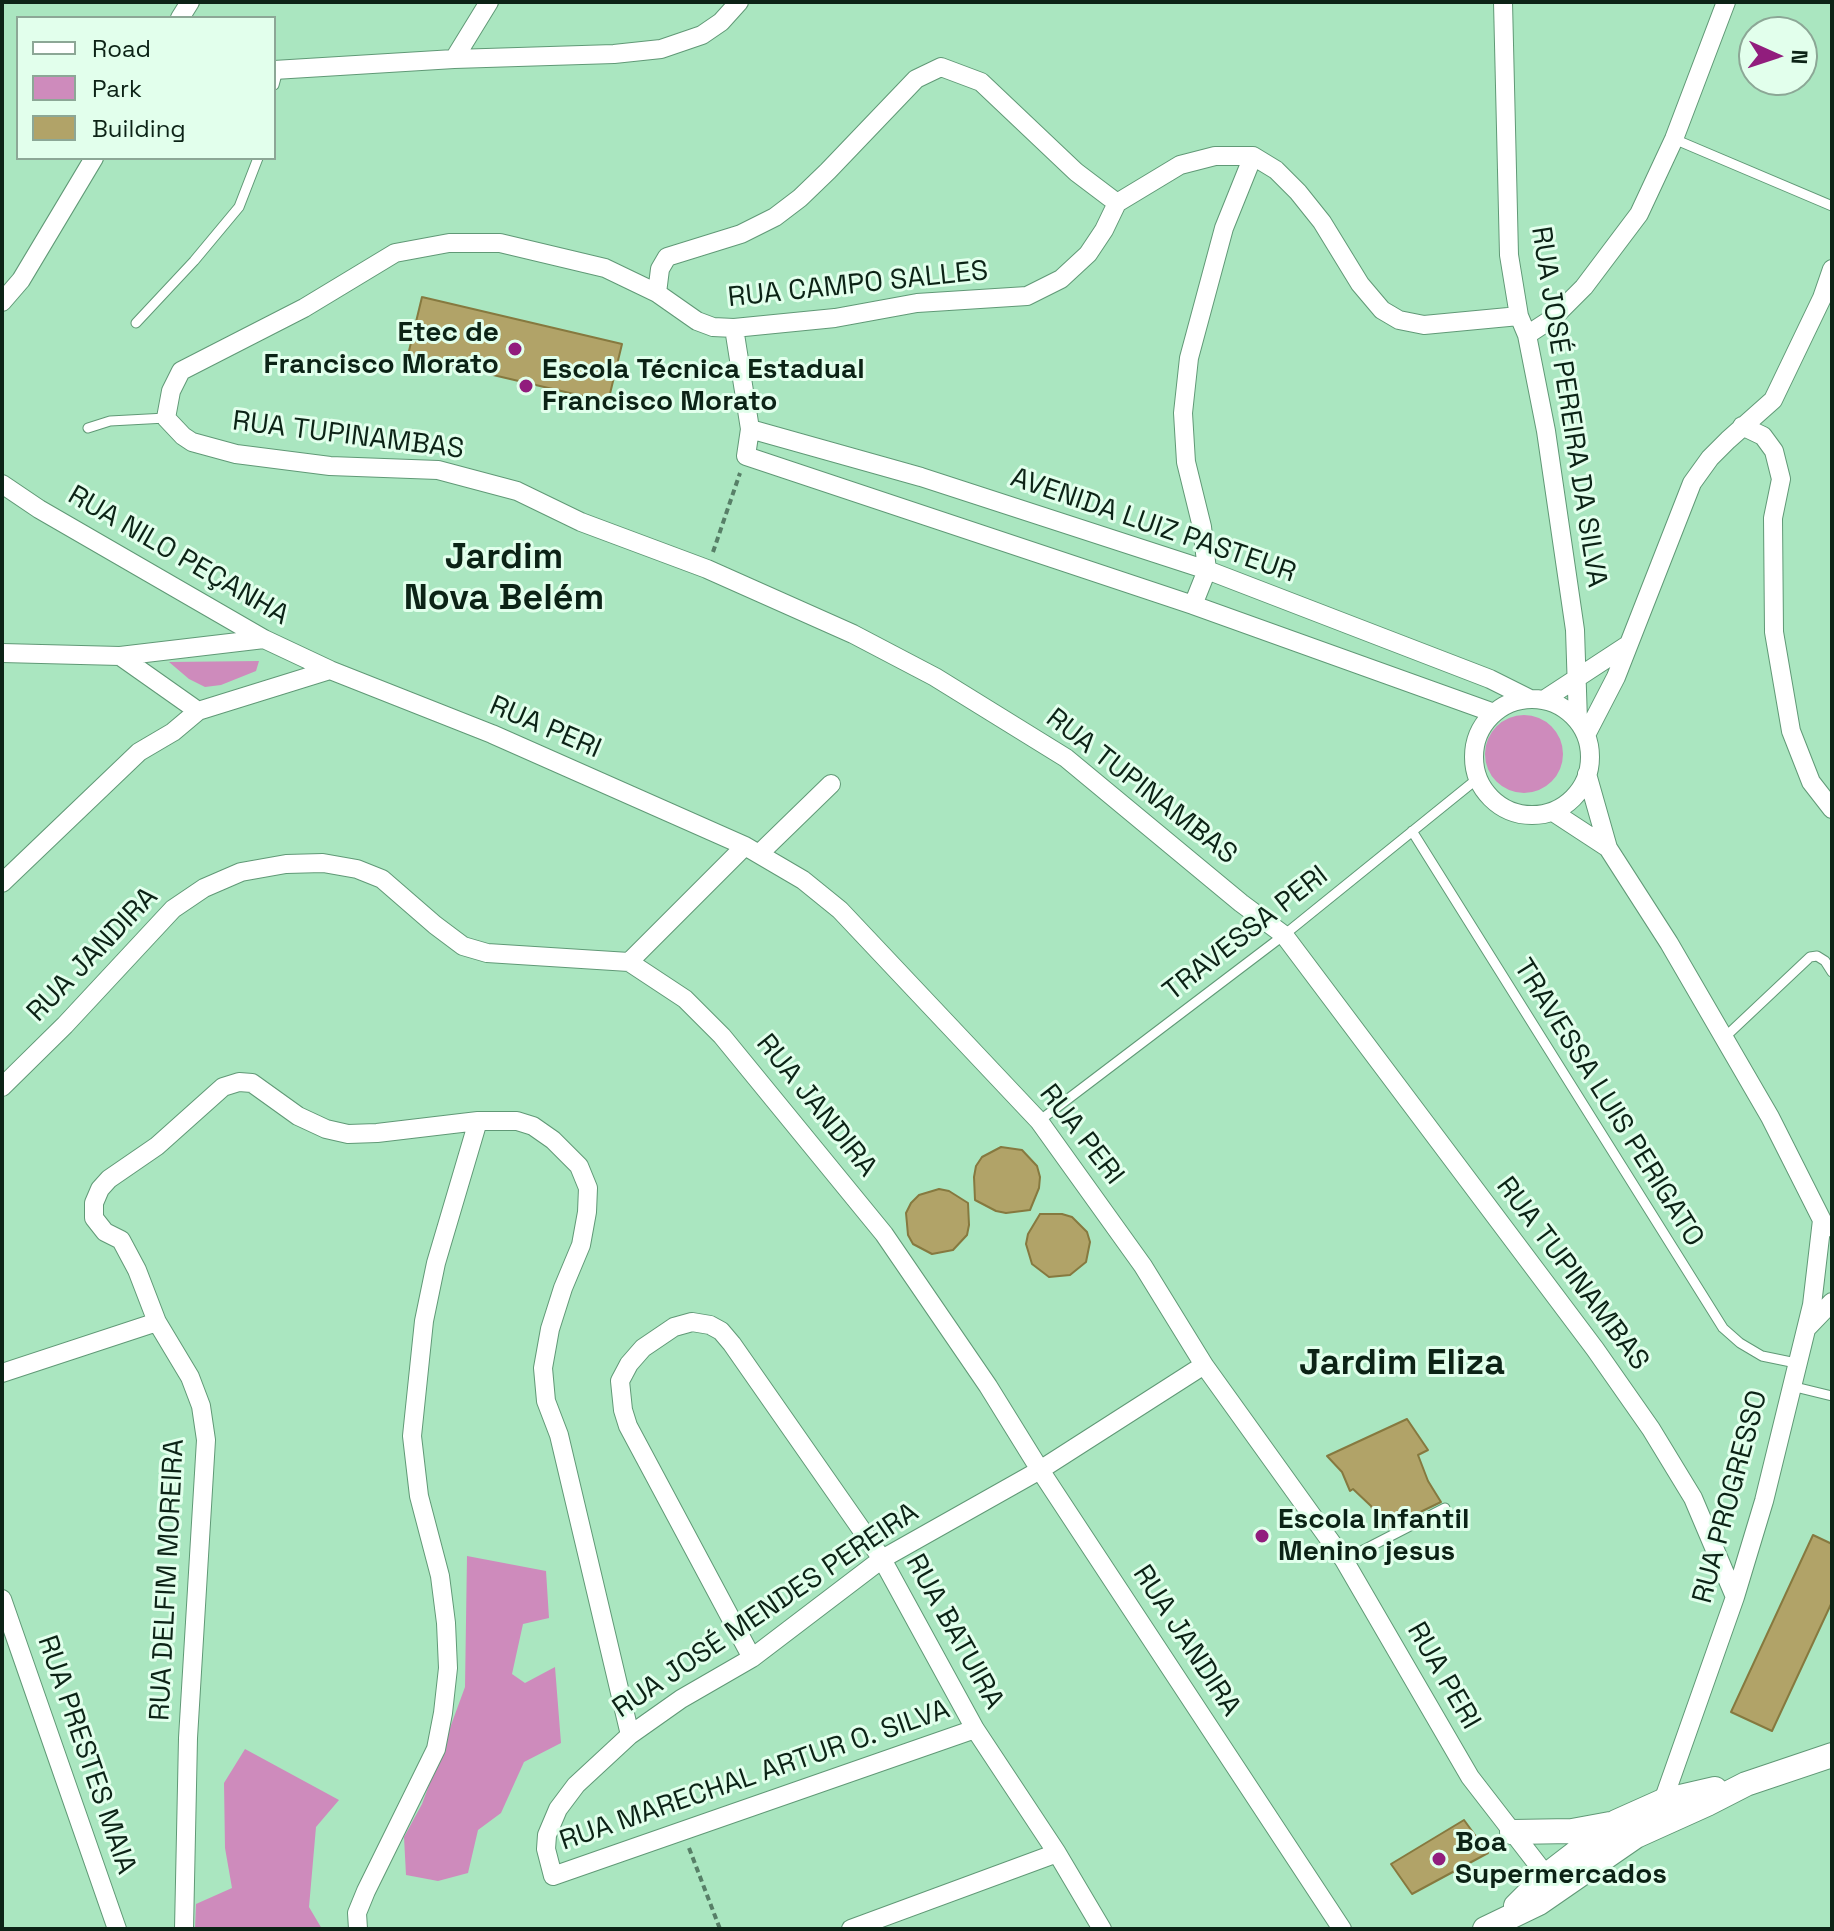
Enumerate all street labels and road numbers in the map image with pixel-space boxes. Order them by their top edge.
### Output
street label: RUA JOSÉ PEREIRA DA SILVA [1523,224,1613,590]
street label: RUA CAMPO SALLES [726,255,990,315]
street label: RUA TUPINAMBAS [230,405,466,467]
street label: AVENIDA LUIZ PASTEUR [1006,461,1300,591]
street label: RUA NILO PEÇANHA [62,479,294,633]
street label: RUA PERI [484,690,606,766]
street label: RUA TUPINAMBAS [1039,702,1243,872]
street label: TRAVESSA PERI [1157,859,1335,1009]
street label: RUA JANDIRA [21,881,165,1029]
street label: TRAVESSA LUIS PERIGATO [1506,953,1710,1253]
street label: RUA JANDIRA [748,1028,884,1184]
street label: RUA PERI [1031,1078,1131,1192]
street label: RUA TUPINAMBAS [1488,1171,1656,1377]
street label: RUA PROGRESSO [1686,1387,1776,1607]
street label: RUA DELFIM MOREIRA [144,1438,192,1722]
street label: RUA JOSÉ MENDES PEREIRA [607,1496,925,1726]
street label: RUA BATUIRA [898,1549,1010,1715]
street label: RUA JANDIRA [1125,1559,1247,1723]
street label: RUA PERI [1399,1617,1487,1735]
street label: RUA PRESTES MAIA [29,1631,143,1879]
street label: RUA MARECHAL ARTUR O. SILVA [555,1693,955,1859]

